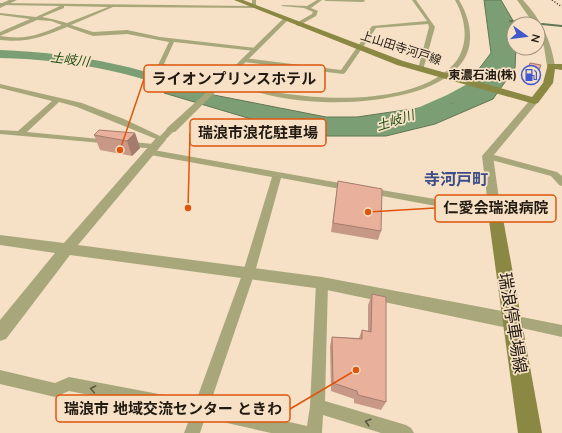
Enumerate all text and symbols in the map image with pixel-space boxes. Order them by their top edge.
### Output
north arrow [506,16,546,56]
street label: 上山田寺河戸線 [359,27,443,69]
text: N [527,32,543,44]
water label: 土岐川 [49,49,92,72]
fuel station icon: 東濃石油(株) [520,64,542,86]
callout: ライオンプリンスホテル [144,65,325,92]
place label: 東濃石油(株) [448,67,517,83]
text: ライオンプリンスホテル [152,69,316,89]
water label: 土岐川 [374,106,419,136]
callout: 瑞浪市浪花駐車場 [190,119,326,146]
text: 瑞浪市浪花駐車場 [198,123,318,143]
district label: 寺河戸町 [424,169,488,191]
callout: 仁愛会瑞浪病院 [435,195,556,222]
text: 仁愛会瑞浪病院 [443,198,549,218]
street label: 瑞浪停車場線 [493,271,532,375]
one-way arrow [90,385,96,393]
callout: 瑞浪市 地域交流センター ときわ [56,395,290,422]
text: 瑞浪市 地域交流センター ときわ [64,399,282,419]
one-way arrow [365,418,372,427]

